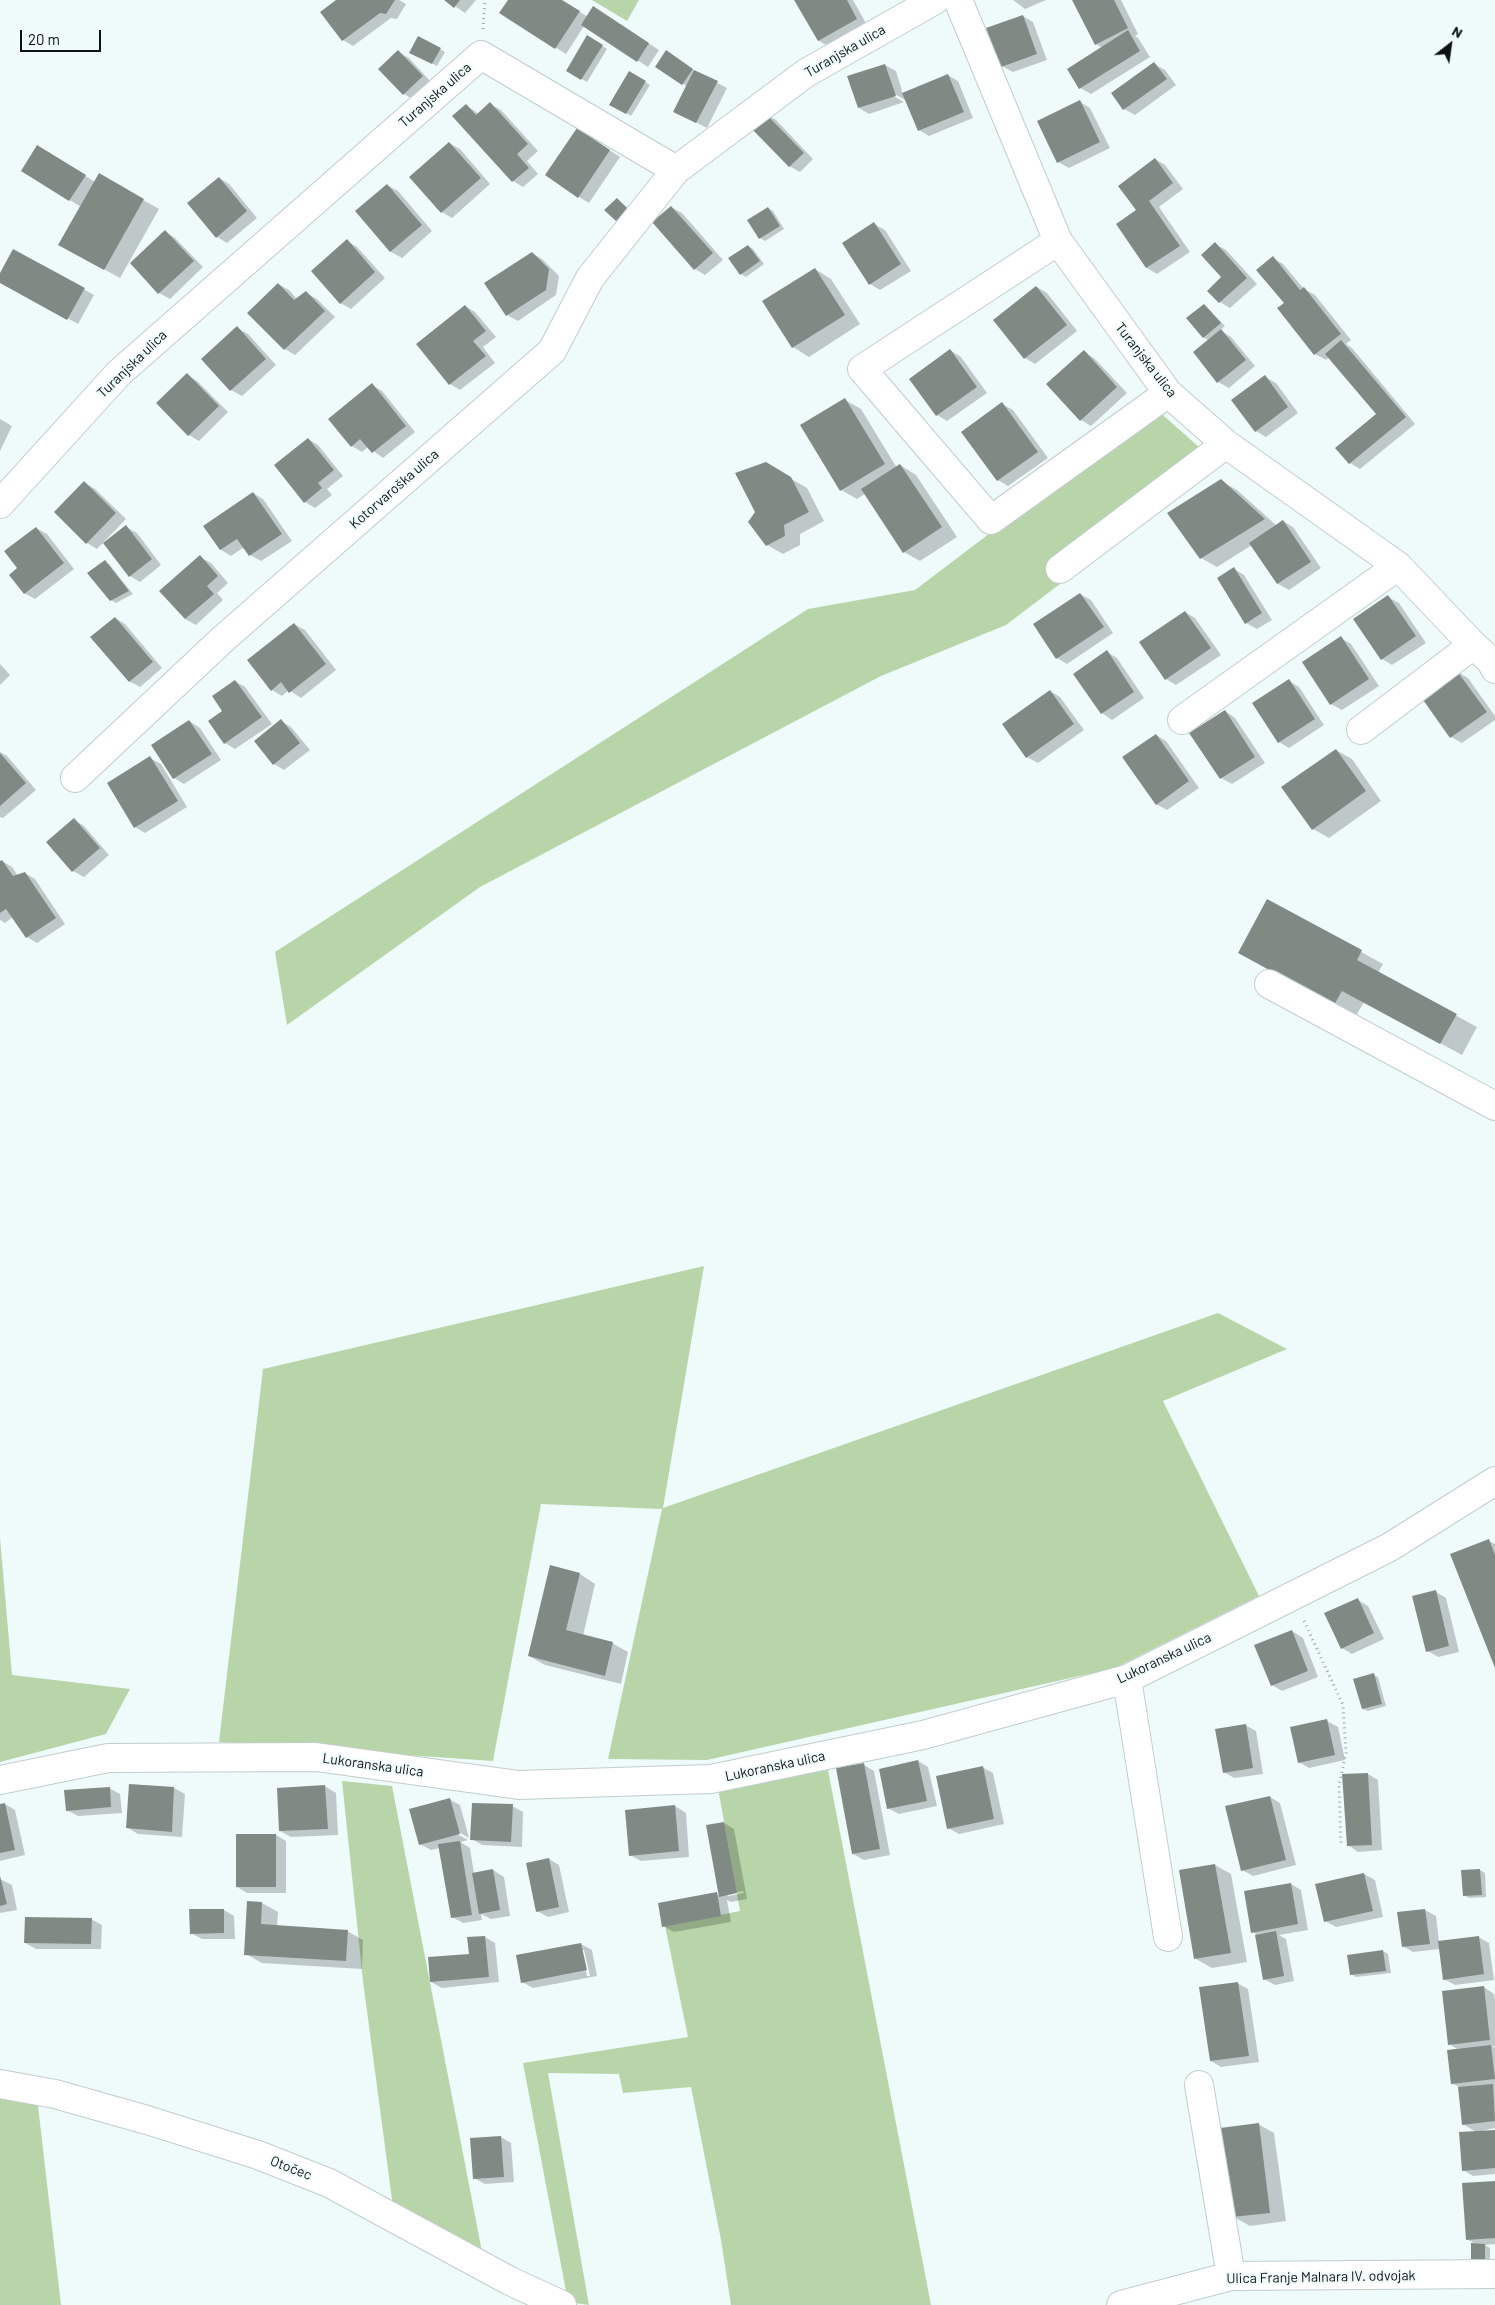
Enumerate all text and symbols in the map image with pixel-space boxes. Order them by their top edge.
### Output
scale bar [22,20,104,52]
north arrow [1425,20,1475,70]
street label: Turanjska ulica [802,21,888,81]
text: N [1449,22,1466,41]
text: 20 m [28,30,60,48]
street label: Turanjska ulica [395,59,475,131]
street label: Turanjska ulica [1112,319,1180,401]
street label: Turanjska ulica [94,327,170,401]
street label: Kotorvaroška ulica [346,446,442,532]
street label: Lukoranska ulica [1114,1629,1214,1687]
street label: Lukoranska ulica [723,1747,827,1785]
street label: Lukoranska ulica [321,1750,425,1780]
street label: Otočec [268,2152,314,2184]
street label: Ulica Franje Malnara IV. odvojak [1226,2267,1416,2287]

